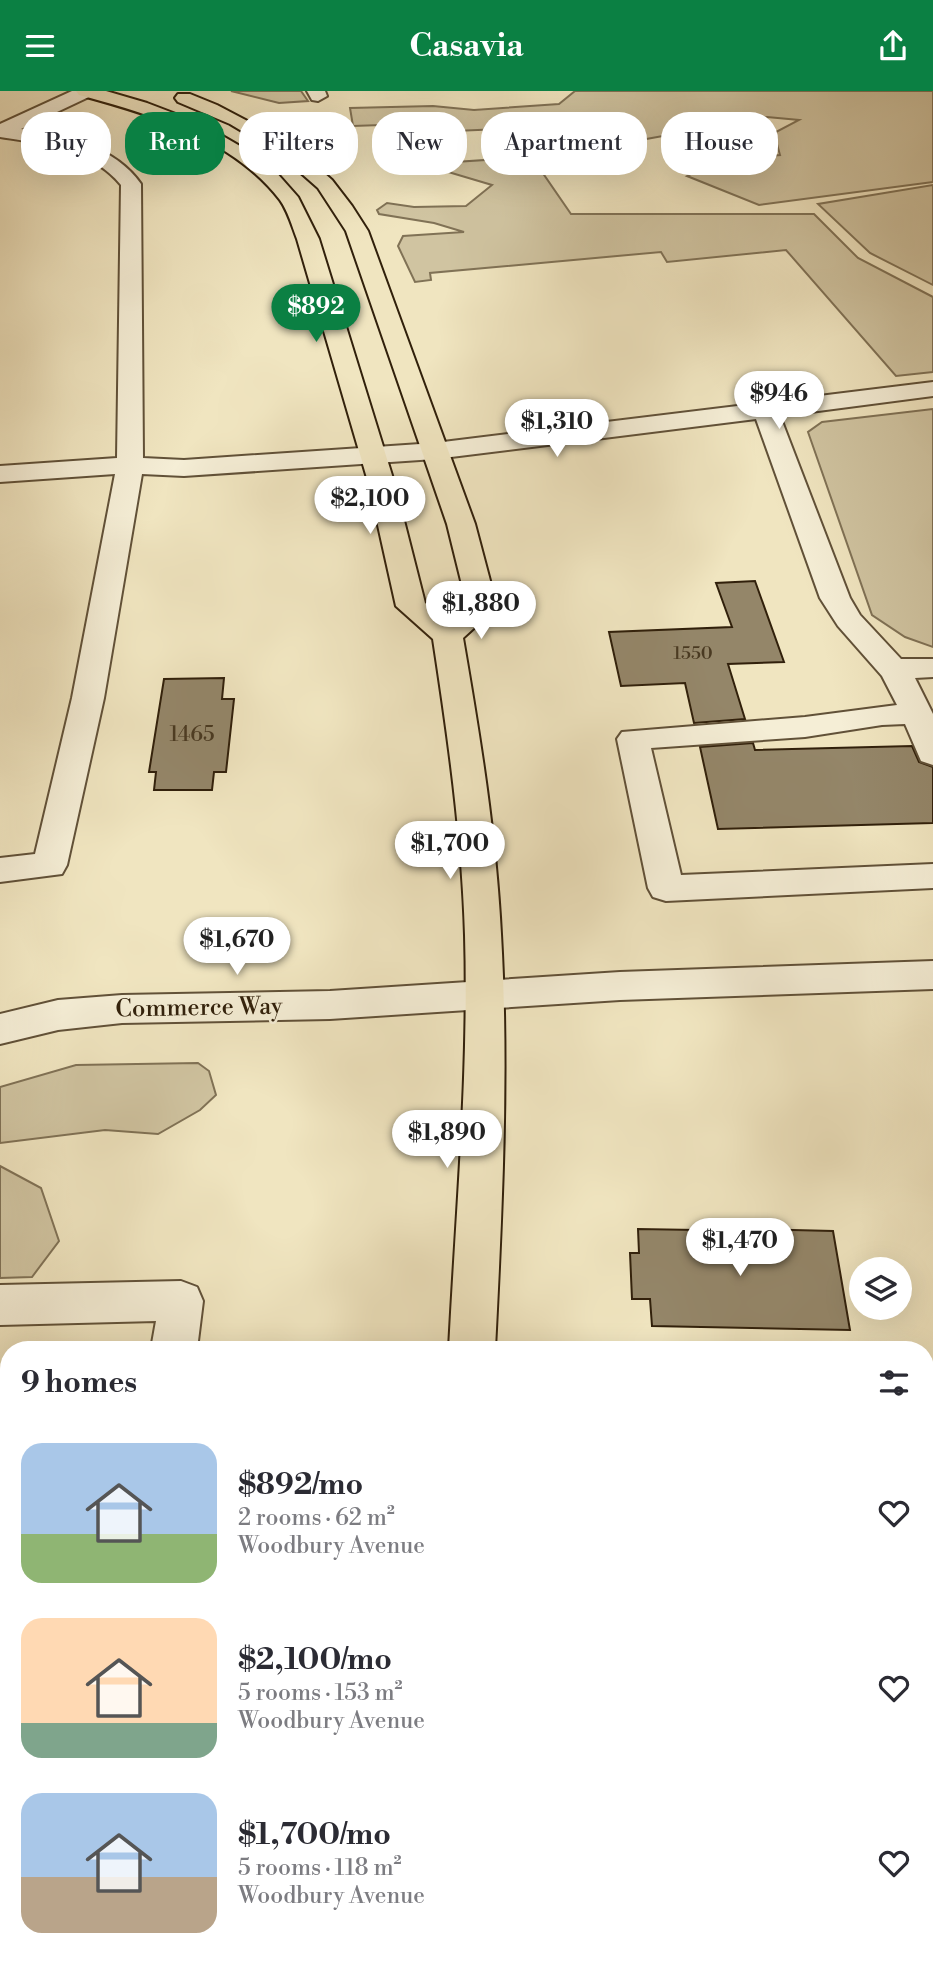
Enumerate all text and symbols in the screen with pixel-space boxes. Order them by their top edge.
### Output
text: Casavia [409,26,524,66]
icon: menu [21,27,59,65]
icon: share [874,27,912,65]
chip: Buy [21,112,111,175]
chip: Rent [125,112,225,175]
chip: Filters [239,112,358,175]
chip: New [372,112,467,175]
chip: Apartment [481,112,647,175]
chip: House [661,112,778,175]
pin: $892 [275,285,357,344]
text: $892 [287,293,345,321]
pin: $946 [738,371,820,431]
text: $946 [750,380,808,408]
pin: $1,310 [500,399,614,459]
text: $1,310 [521,408,593,436]
pin: $2,100 [313,477,427,536]
text: $2,100 [330,485,410,513]
pin: $1,880 [424,581,538,641]
text: $1,880 [442,590,520,618]
house number: 1550 [673,642,713,665]
house number: 1465 [169,722,215,748]
pin: $1,700 [393,821,507,881]
text: $1,700 [411,830,489,858]
pin: $1,670 [180,917,294,977]
text: $1,670 [199,926,275,954]
street label: Commerce Way [115,992,283,1024]
pin: $1,890 [390,1111,504,1170]
text: $1,890 [408,1119,486,1147]
pin: $1,470 [683,1219,797,1278]
text: $1,470 [702,1227,778,1255]
map controls [849,1257,912,1320]
button: layers [849,1257,912,1320]
text: 9 homes [21,1364,137,1402]
icon: filters [875,1364,913,1402]
text: $892/mo [238,1466,363,1504]
icon: home [77,1471,161,1555]
icon: heart [875,1494,913,1532]
text: 2 rooms · 62 m² [238,1504,395,1532]
text: Woodbury Avenue [238,1532,425,1560]
text: $2,100/mo [238,1641,392,1679]
icon: home [77,1646,161,1730]
icon: heart [875,1669,913,1707]
text: 5 rooms · 153 m² [238,1679,403,1707]
text: Woodbury Avenue [238,1707,425,1735]
text: $1,700/mo [238,1816,391,1854]
icon: home [77,1821,161,1905]
icon: heart [875,1844,913,1882]
text: 5 rooms · 118 m² [238,1854,402,1882]
text: Woodbury Avenue [238,1882,425,1910]

